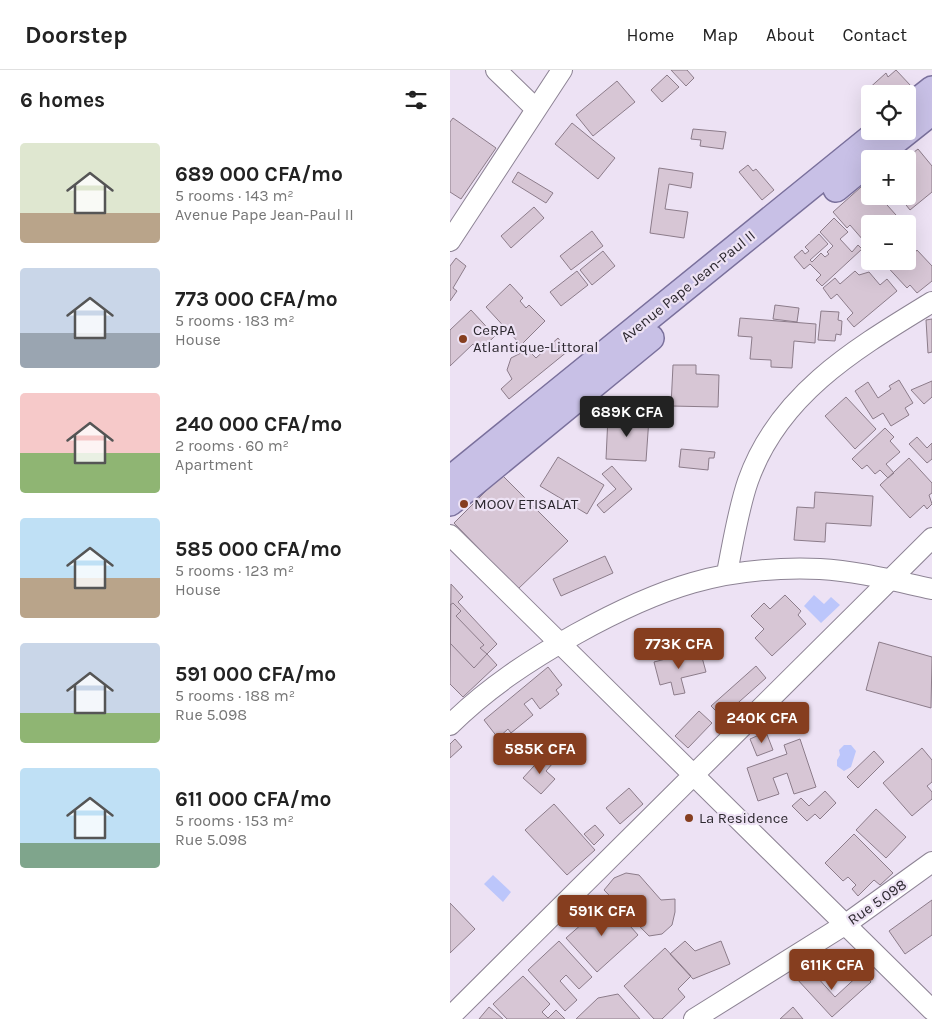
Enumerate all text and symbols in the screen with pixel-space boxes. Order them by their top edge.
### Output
text: Doorstep [25,21,128,49]
text: Home [626,24,674,46]
text: Map [702,24,738,46]
text: About [766,24,815,46]
text: Contact [843,24,907,46]
map controls [861,85,916,270]
button: locate [861,85,916,140]
icon: filters [402,86,430,114]
text: 6 homes [20,88,105,112]
button: + [861,150,916,205]
text: 689 000 CFA/mo [175,162,343,186]
icon: home [60,163,120,223]
text: 5 rooms · 143 m² [175,186,294,205]
text: Avenue Pape Jean-Paul II [175,205,354,224]
button: − [861,215,916,270]
street label: Avenue Pape Jean-Paul II [617,226,759,346]
text: 773 000 CFA/mo [175,287,338,311]
icon: home [60,288,120,348]
text: 5 rooms · 183 m² [175,311,295,330]
place label: CeRPA Atlantique-Littoral [473,321,599,356]
text: House [175,330,221,349]
marker: CeRPA Atlantique-Littoral [457,333,469,345]
pin: 689K CFA [575,396,679,438]
text: 689K CFA [591,402,663,421]
text: 240 000 CFA/mo [175,412,342,436]
icon: home [60,413,120,473]
text: 2 rooms · 60 m² [175,436,289,455]
text: Apartment [175,455,253,474]
place label: MOOV ETISALAT [474,495,579,513]
marker: MOOV ETISALAT [458,498,470,510]
text: 585 000 CFA/mo [175,537,342,561]
icon: home [60,538,120,598]
text: 5 rooms · 123 m² [175,561,294,580]
text: House [175,580,221,599]
pin: 773K CFA [627,628,731,670]
text: 773K CFA [645,634,713,653]
text: 591 000 CFA/mo [175,662,336,686]
icon: home [60,663,120,723]
text: 5 rooms · 188 m² [175,686,295,705]
pin: 240K CFA [710,702,814,744]
text: Rue 5.098 [175,705,247,724]
text: 240K CFA [726,708,798,727]
pin: 585K CFA [488,732,592,775]
text: 585K CFA [504,739,576,758]
text: 611 000 CFA/mo [175,787,331,811]
icon: home [60,788,120,848]
place label: La Residence [699,809,788,827]
text: 5 rooms · 153 m² [175,811,294,830]
marker: La Residence [683,812,695,824]
text: Rue 5.098 [175,830,247,849]
street label: Rue 5.098 [844,875,910,929]
pin: 591K CFA [550,894,654,937]
text: 591K CFA [568,901,636,920]
pin: 611K CFA [780,948,884,991]
text: 611K CFA [800,955,864,974]

